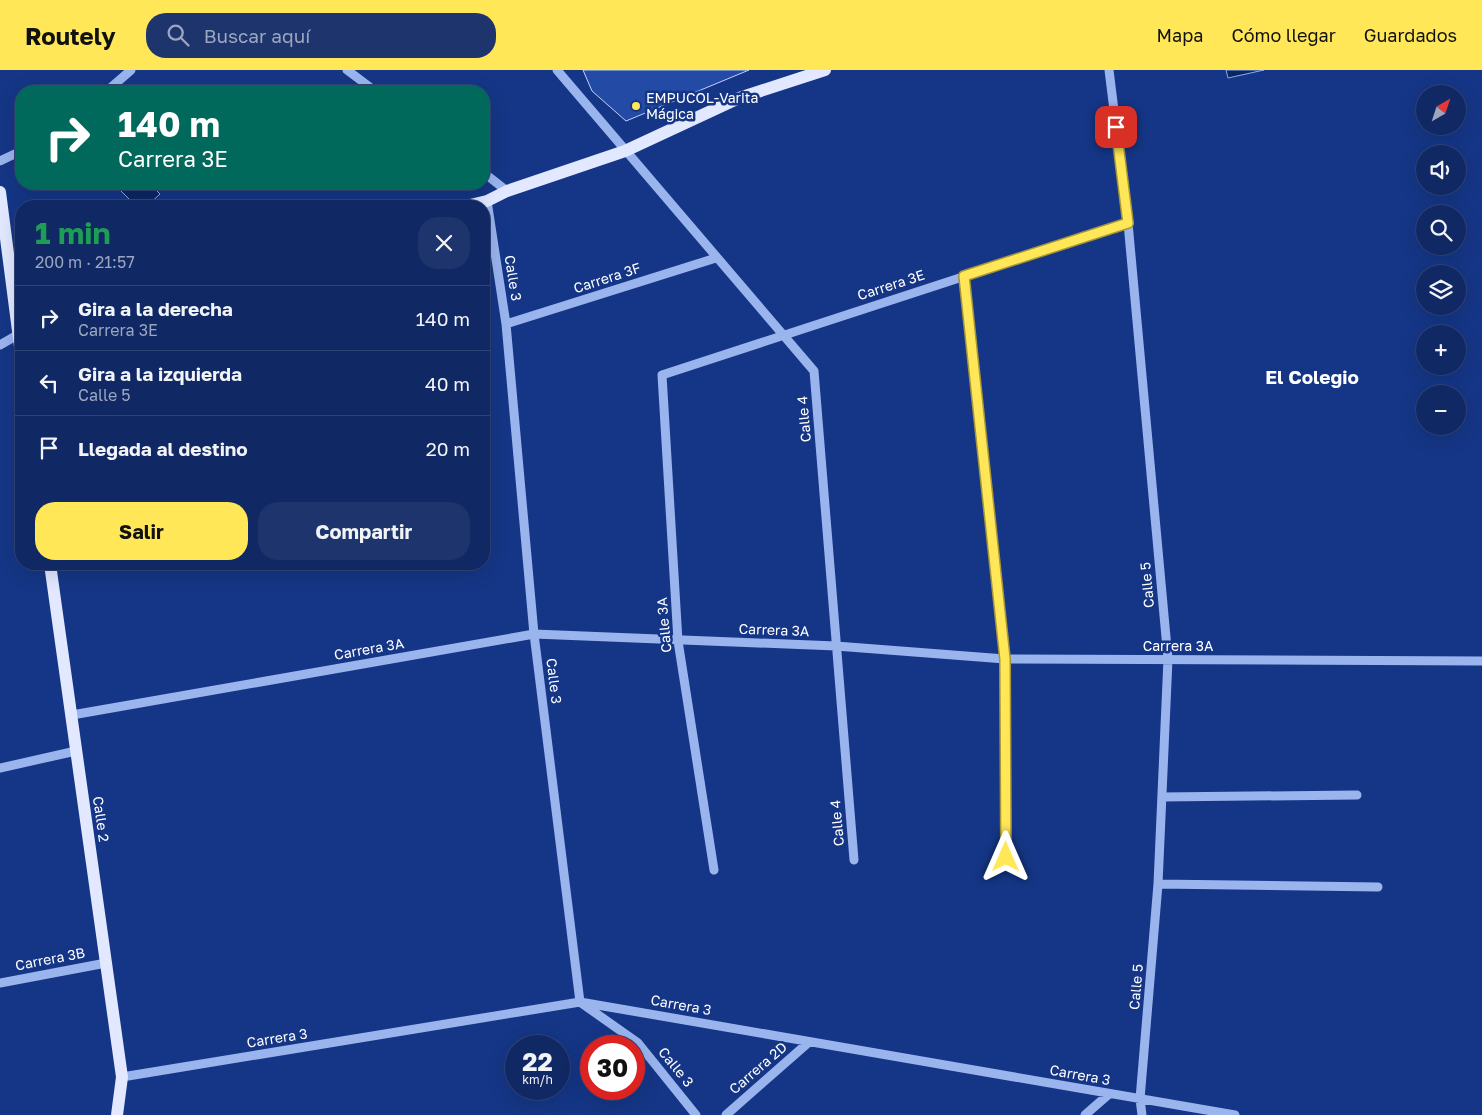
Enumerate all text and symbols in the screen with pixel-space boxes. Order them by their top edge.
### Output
search box [146,13,496,58]
text: Routely [25,21,116,50]
icon: search [164,21,192,49]
text: Buscar aquí [204,24,310,47]
text: Mapa [1157,24,1203,46]
text: Cómo llegar [1231,24,1336,46]
text: Guardados [1364,24,1457,46]
north arrow [1416,85,1466,135]
map controls [1416,85,1466,435]
place label: EMPUCOL-Varita Mágica [646,89,758,122]
marker: EMPUCOL-Varita Mágica [630,100,642,112]
text: 140 m [118,103,220,145]
icon: right [35,105,100,170]
pin [1095,106,1137,148]
icon: arrive [1102,113,1130,141]
text: Carrera 3E [118,145,228,172]
button: sound [1416,145,1466,195]
button: search [1416,205,1466,255]
text: 1 min [35,215,111,251]
button: close [418,217,470,269]
text: 200 m · 21:57 [35,252,135,272]
street label: Calle 3 [501,254,525,302]
street label: Carrera 3F [571,259,643,296]
button: layers [1416,265,1466,315]
street label: Carrera 3E [855,266,927,303]
text: Gira a la derecha [78,297,233,320]
icon: right [35,304,63,332]
text: 140 m [416,307,470,330]
text: Carrera 3E [78,320,158,340]
button: + [1416,325,1466,375]
text: Gira a la izquierda [78,362,242,385]
district label: El Colegio [1265,365,1359,388]
icon: left [35,369,63,397]
text: 40 m [425,372,470,395]
text: Calle 5 [78,385,131,405]
button: − [1416,385,1466,435]
street label: Calle 4 [793,395,814,443]
icon: arrive [35,434,63,462]
text: Llegada al destino [78,437,248,460]
text: 20 m [426,437,470,460]
button: Salir [35,502,248,560]
button: Compartir [258,502,470,560]
street label: Calle 5 [1136,561,1157,609]
street label: Calle 3A [653,596,674,653]
street label: Carrera 3A [738,620,810,639]
street label: Carrera 3A [333,634,406,663]
street label: Carrera 3A [1143,637,1214,654]
street label: Calle 3 [543,657,566,705]
street label: Calle 2 [90,795,113,843]
street label: Calle 4 [826,799,847,847]
position arrow [979,830,1031,882]
street label: Carrera 3B [14,943,86,974]
street label: Calle 5 [1125,963,1146,1011]
street label: Carrera 3 [649,991,713,1018]
street label: Carrera 3 [245,1024,308,1051]
speed limit sign: 30 [580,1035,645,1100]
street label: Carrera 2D [725,1038,790,1097]
street label: Calle 3 [655,1043,697,1090]
text: 22 [522,1046,553,1077]
street label: Carrera 3 [1048,1061,1112,1088]
text: km/h [522,1072,553,1087]

